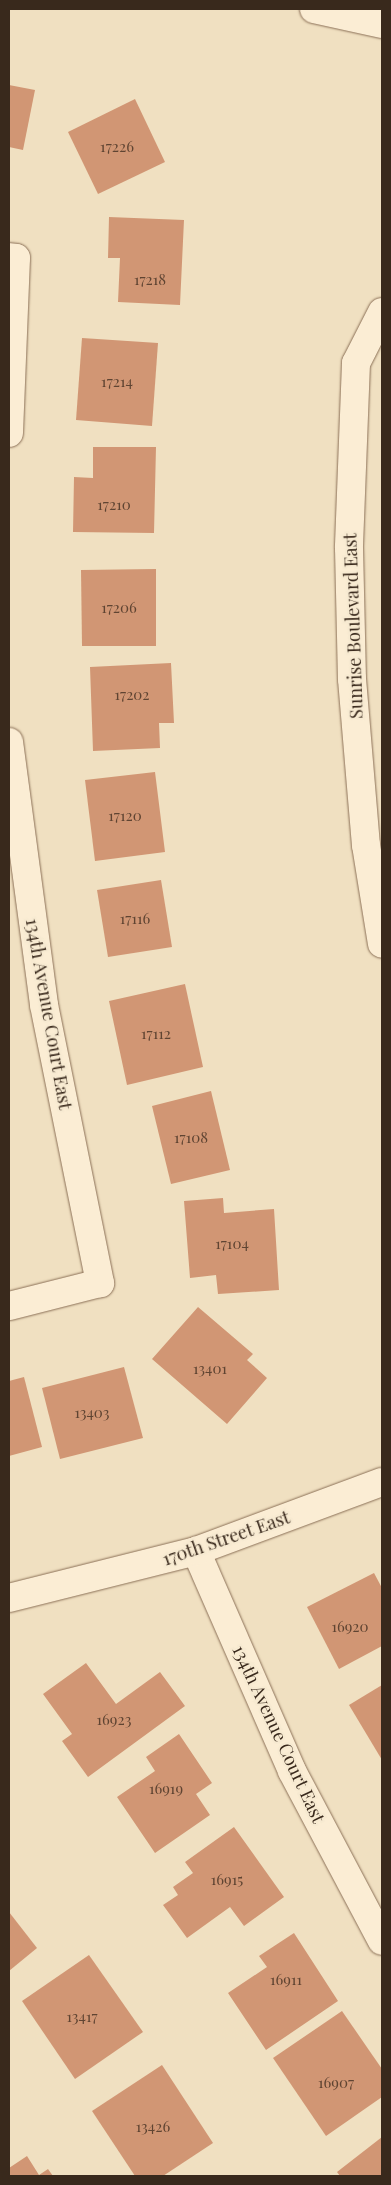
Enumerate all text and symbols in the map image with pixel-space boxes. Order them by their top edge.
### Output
house number: 17226 [100,138,134,156]
house number: 17218 [134,271,166,289]
house number: 17214 [101,373,133,391]
house number: 17210 [97,496,131,514]
street label: Sunrise Boulevard East [339,533,367,719]
house number: 17206 [101,599,137,617]
house number: 17202 [114,686,150,704]
house number: 17120 [108,807,142,825]
house number: 17116 [120,910,150,928]
street label: 134th Avenue Court East [21,916,77,1112]
house number: 17112 [141,1025,171,1043]
house number: 17108 [174,1129,208,1147]
house number: 17104 [215,1235,249,1253]
house number: 13401 [193,1360,227,1378]
house number: 13403 [74,1404,110,1422]
street label: 170th Street East [159,1506,293,1570]
house number: 16920 [331,1618,369,1636]
street label: 134th Avenue Court East [228,1641,330,1827]
house number: 16923 [97,1711,131,1729]
house number: 16919 [149,1780,183,1798]
house number: 16915 [211,1871,243,1889]
house number: 16911 [270,1971,302,1989]
house number: 13417 [66,2008,98,2026]
house number: 16907 [318,2074,354,2092]
house number: 13426 [136,2118,170,2136]

